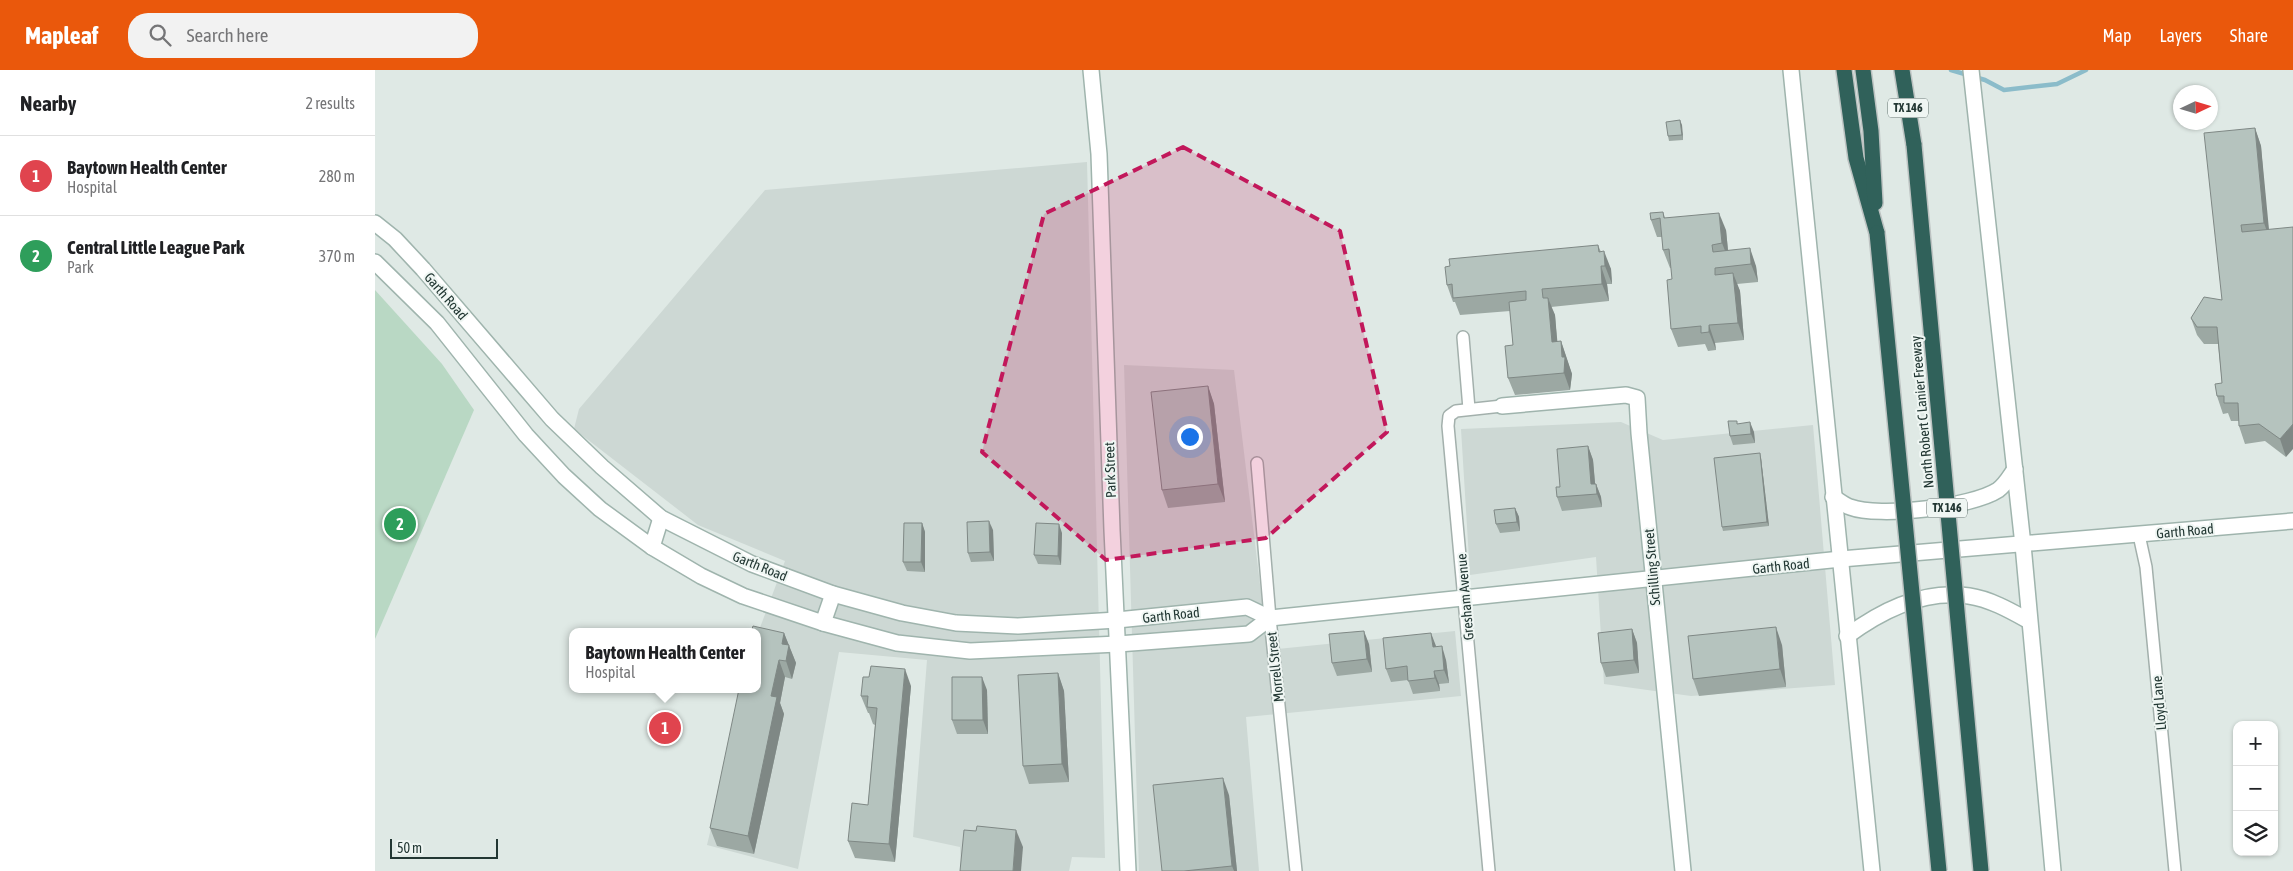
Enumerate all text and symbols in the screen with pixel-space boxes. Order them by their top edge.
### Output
search box [128,13,478,58]
icon: search [146,21,174,49]
text: Mapleaf [25,22,98,49]
text: Search here [186,24,268,46]
text: Map [2102,25,2131,46]
text: Layers [2159,25,2202,46]
text: Share [2230,25,2268,46]
north arrow [2173,85,2218,130]
text: Nearby [20,91,76,115]
text: 2 results [305,94,355,112]
road number: TX 146 [1888,98,1928,118]
text: Baytown Health Center [67,156,227,178]
text: 1 [32,167,40,185]
text: 280 m [319,167,355,185]
text: Hospital [67,178,117,196]
text: Central Little League Park [67,236,244,258]
text: 2 [32,247,40,265]
text: 370 m [319,247,355,265]
text: Park [67,258,94,276]
street label: Garth Road [421,269,471,323]
street label: North Robert C Lanier Freeway [1907,335,1937,489]
your location [1177,424,1203,450]
street label: Park Street [1101,442,1119,498]
road number: TX 146 [1927,498,1967,518]
pin: 2 [384,505,416,543]
street label: Garth Road [2156,521,2214,541]
street label: Schilling Street [1641,528,1663,606]
street label: Garth Road [730,548,790,584]
street label: Gresham Avenue [1453,553,1477,641]
street label: Garth Road [1752,555,1810,577]
street label: Garth Road [1142,604,1200,626]
popup [569,628,761,693]
street label: Morrell Street [1263,631,1287,703]
text: Baytown Health Center [585,641,745,663]
text: Hospital [585,663,635,681]
street label: Lloyd Lane [2149,675,2169,731]
pin: 1 [649,709,681,747]
map controls [2233,721,2278,856]
button: + [2233,721,2278,766]
button: − [2233,766,2278,811]
button: layers [2233,811,2278,856]
scale bar [390,836,497,859]
text: 50 m [397,840,422,856]

